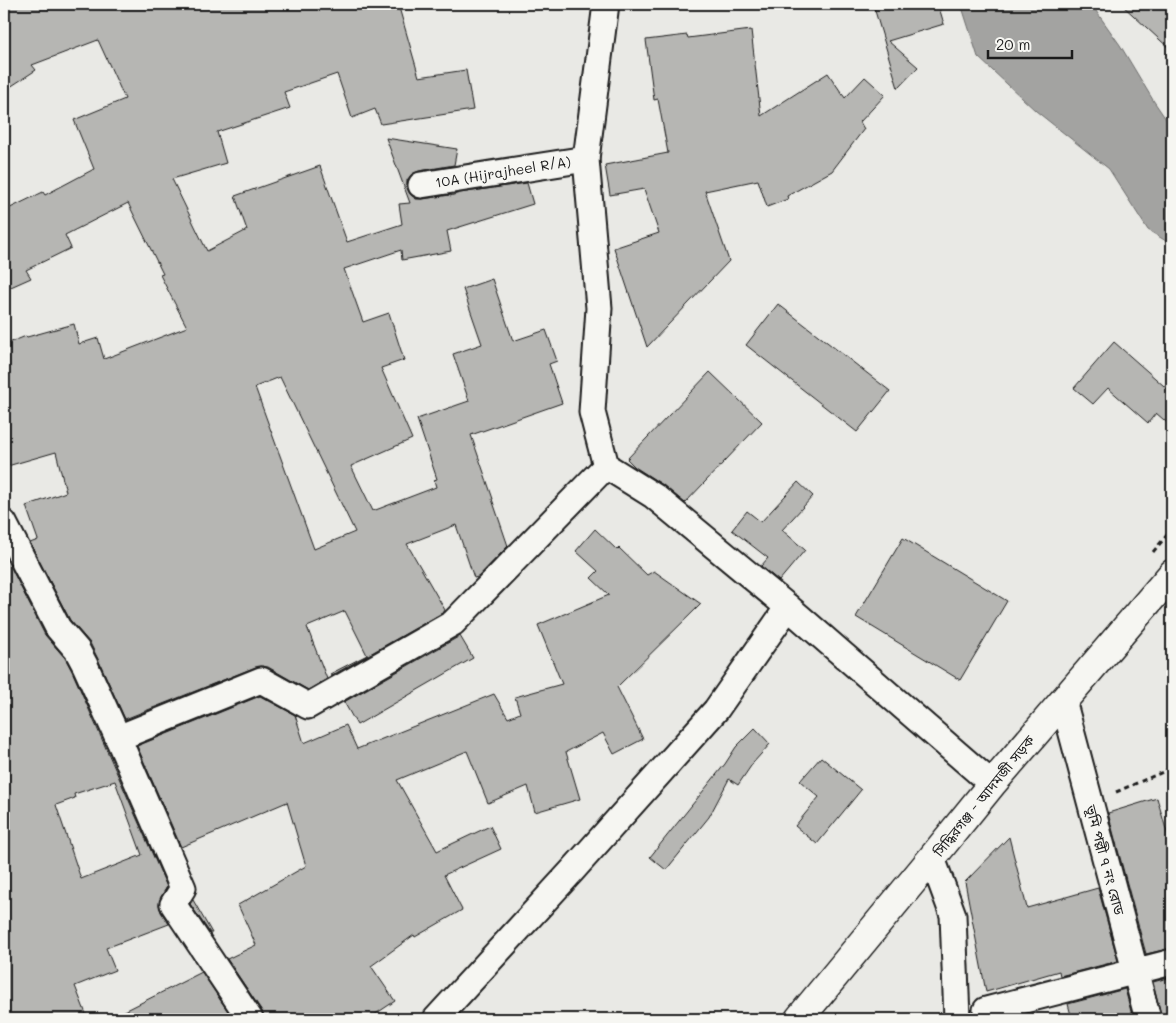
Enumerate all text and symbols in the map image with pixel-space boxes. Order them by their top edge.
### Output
scale bar [988,28,1072,60]
text: 20 m [996,34,1030,54]
street label: 10A (Hijrajheel R/A) [434,151,572,192]
street label: সিদ্ধিরগঞ্জ - আদমজী সড়ক [928,731,1039,861]
street label: ভূমি পল্লী ৭ নং রোড [1081,802,1130,918]

